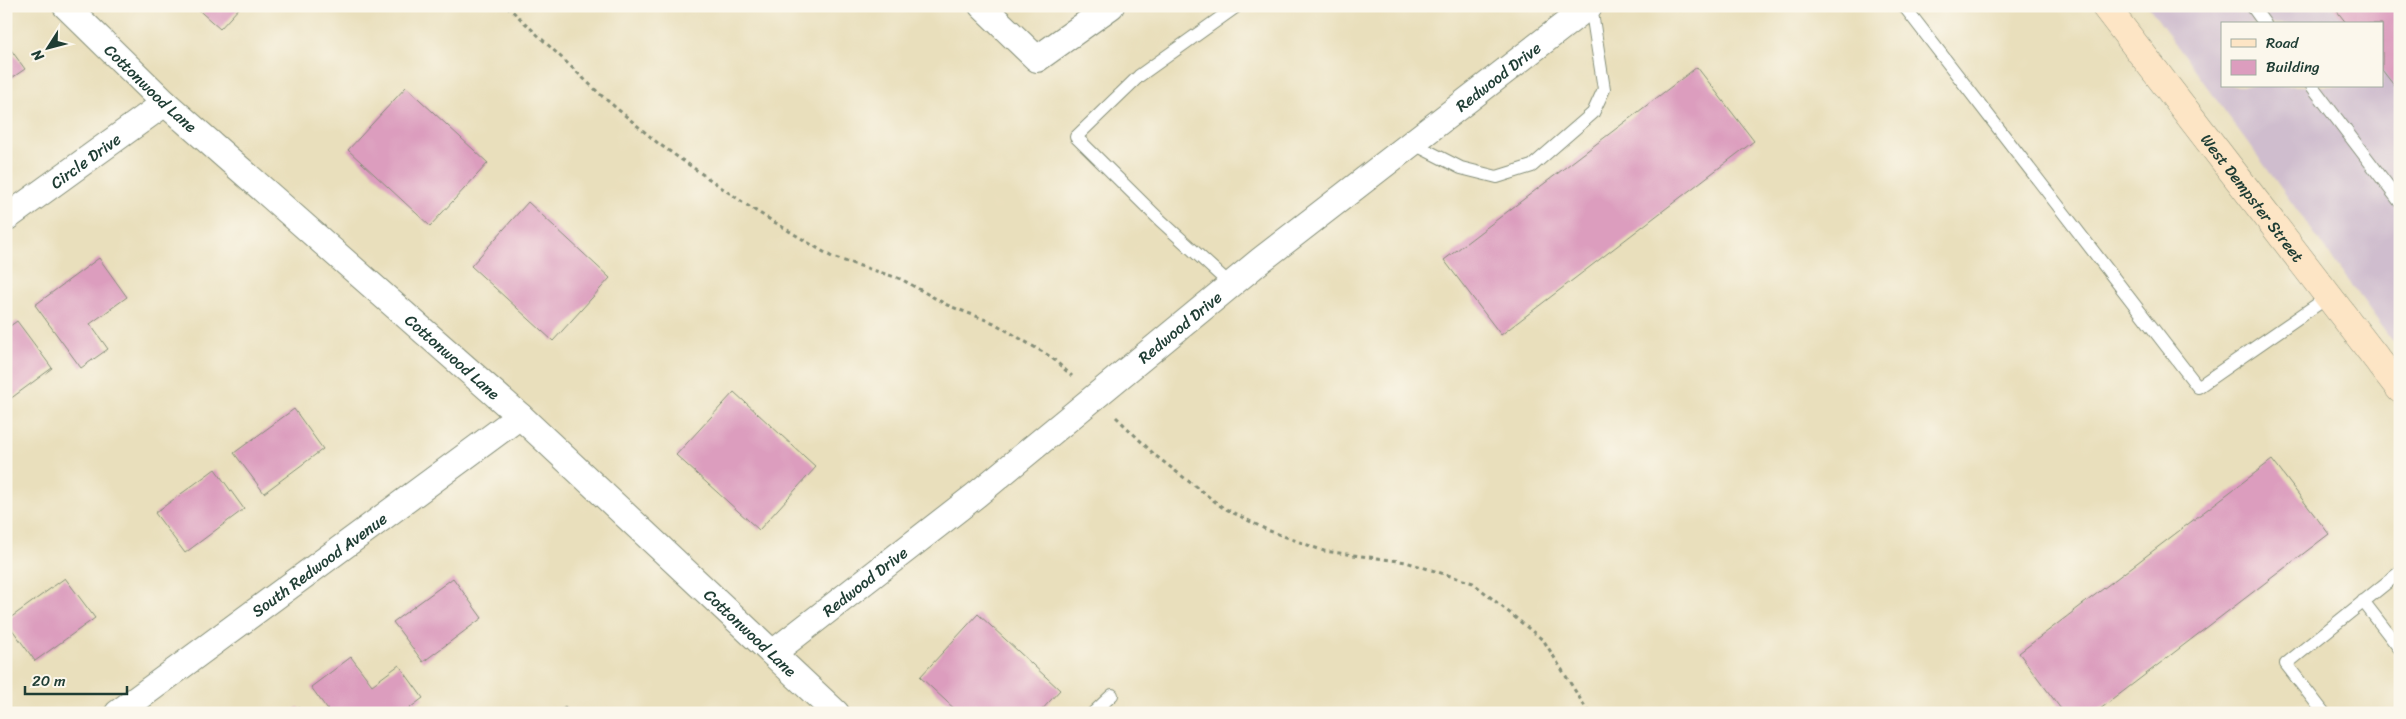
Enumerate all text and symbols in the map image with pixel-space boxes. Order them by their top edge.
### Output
north arrow [22,22,72,72]
legend [2221,22,2384,88]
text: Road [2266,30,2299,56]
street label: Redwood Drive [1449,34,1548,120]
street label: Cottonwood Lane [97,37,204,140]
text: N [25,44,51,67]
text: Building [2266,54,2320,80]
street label: Circle Drive [44,125,127,197]
street label: West Dempster Street [2193,127,2312,269]
street label: Redwood Drive [1131,284,1229,371]
street label: Cottonwood Lane [398,306,507,408]
street label: South Redwood Avenue [245,505,394,625]
street label: Redwood Drive [816,539,914,625]
street label: Cottonwood Lane [696,581,804,685]
scale bar [25,664,128,696]
text: 20 m [32,668,66,694]

